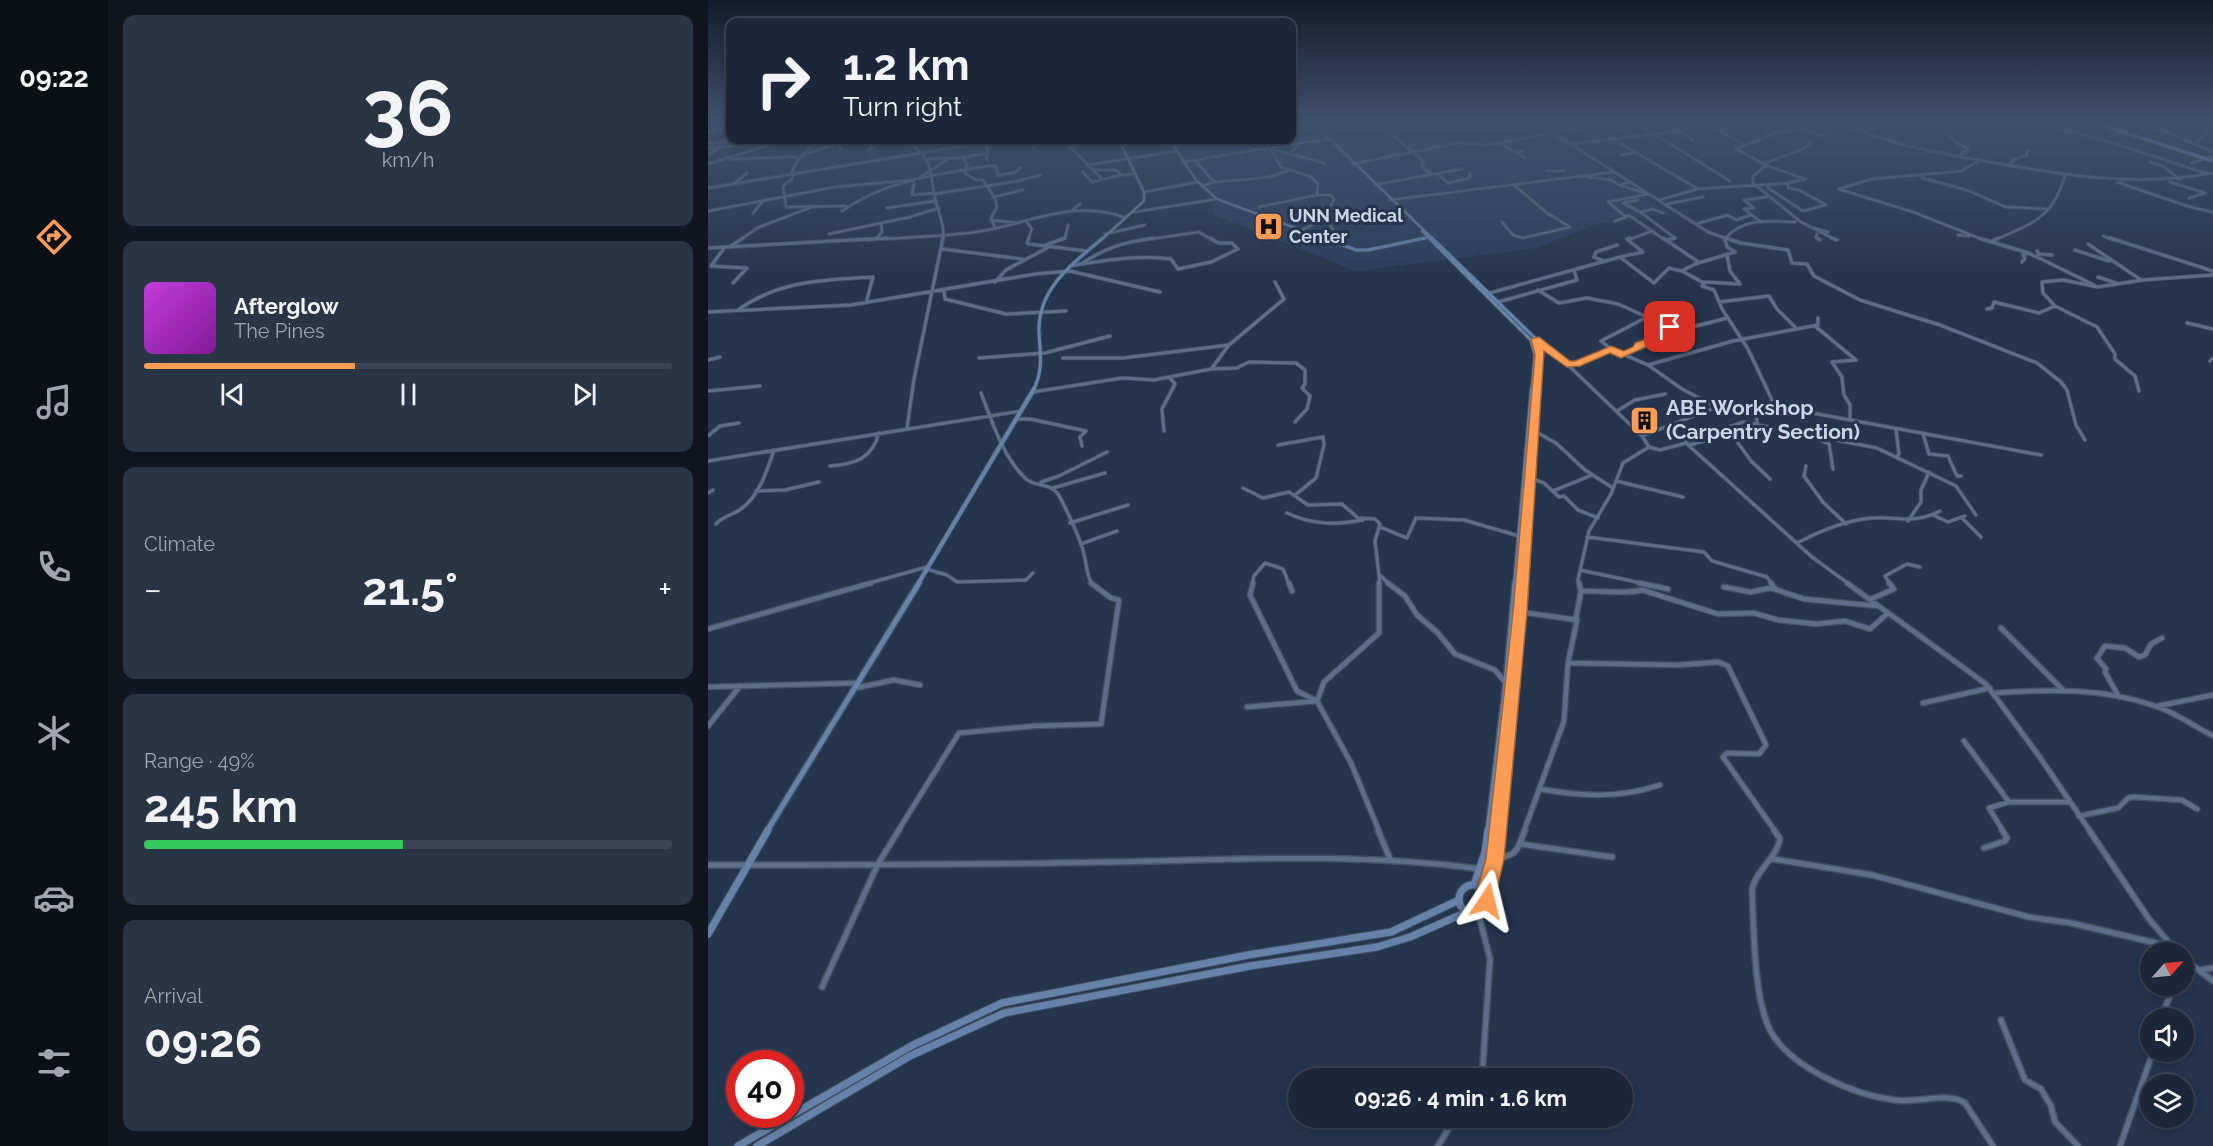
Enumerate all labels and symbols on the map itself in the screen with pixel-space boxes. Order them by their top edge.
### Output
place label: UNN Medical Center [1289,205,1403,247]
hospital icon: UNN Medical Center [1252,210,1284,242]
pin [1644,301,1695,352]
place label: ABE Workshop (Carpentry Section) [1666,395,1860,444]
building icon: ABE Workshop (Carpentry Section) [1629,404,1661,436]
position arrow [1455,869,1519,933]
north arrow [2140,942,2194,996]
speed limit sign: 40 [726,1050,804,1128]

